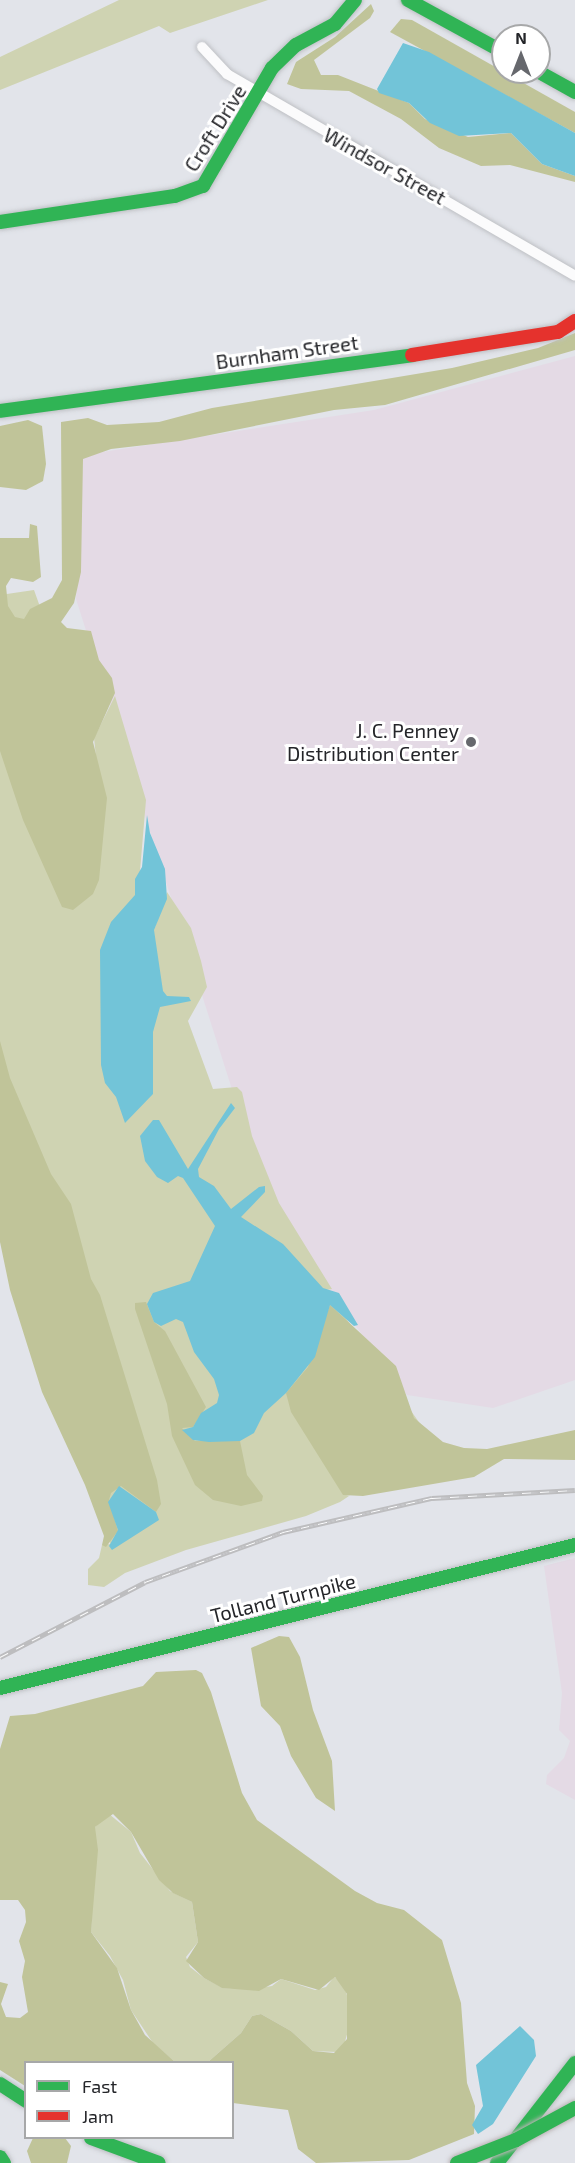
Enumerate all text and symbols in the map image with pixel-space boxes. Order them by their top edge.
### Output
north arrow [491,24,551,84]
text: N [515,28,527,47]
street label: Croft Drive [179,80,251,176]
street label: Windsor Street [319,122,451,210]
street label: Burnham Street [214,330,360,374]
place label: J. C. Penney Distribution Center [287,718,459,765]
marker: J. C. Penney Distribution Center [464,735,478,749]
street label: Tolland Turnpike [208,1568,358,1628]
legend [24,2061,234,2139]
text: Fast [82,2075,117,2097]
text: Jam [82,2105,114,2127]

